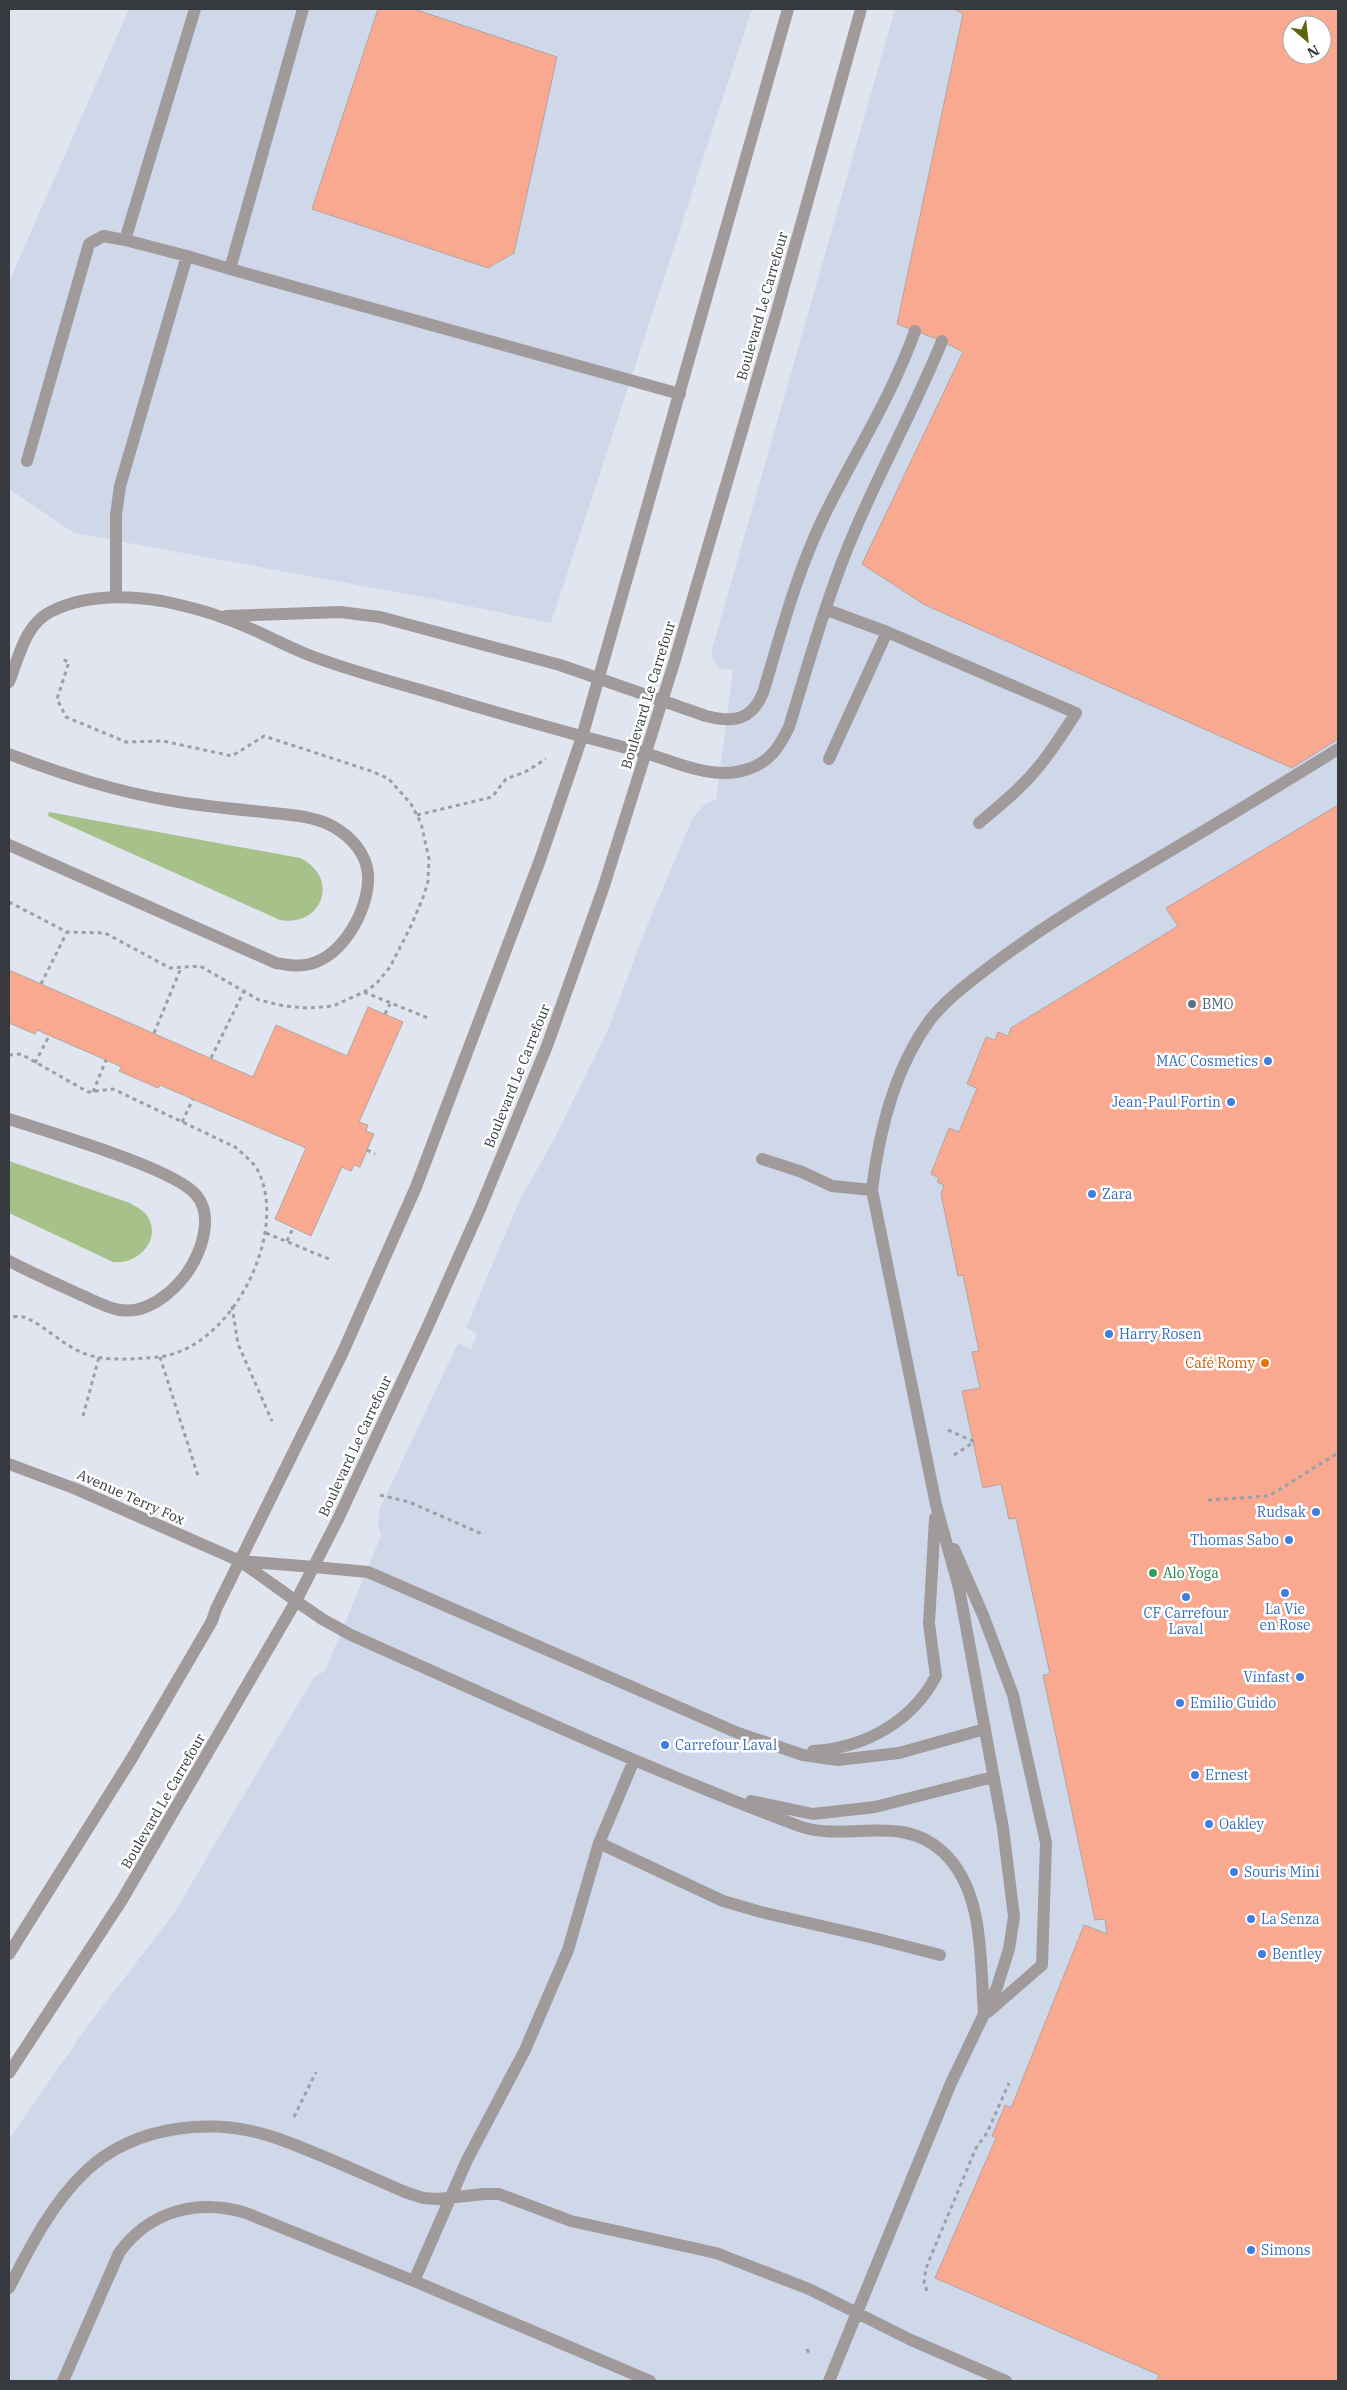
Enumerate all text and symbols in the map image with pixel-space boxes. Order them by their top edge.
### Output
north arrow [1282,15,1332,65]
text: N [1304,41,1322,62]
street label: Boulevard Le Carrefour [732,229,792,382]
street label: Boulevard Le Carrefour [617,618,679,771]
place label: BMO [1202,995,1234,1013]
marker: BMO [1186,998,1198,1010]
street label: Boulevard Le Carrefour [480,1001,554,1151]
place label: MAC Cosmetics [1156,1052,1258,1070]
marker: MAC Cosmetics [1262,1055,1274,1067]
place label: Jean-Paul Fortin [1112,1093,1221,1111]
marker: Jean-Paul Fortin [1225,1096,1237,1108]
place label: Zara [1102,1185,1133,1203]
marker: Zara [1086,1188,1098,1200]
place label: Harry Rosen [1119,1325,1202,1343]
marker: Harry Rosen [1103,1328,1115,1340]
place label: Café Romy [1185,1354,1256,1372]
marker: Café Romy [1259,1357,1271,1369]
street label: Boulevard Le Carrefour [314,1372,396,1519]
street label: Avenue Terry Fox [74,1465,188,1529]
place label: Rudsak [1257,1503,1307,1521]
marker: Rudsak [1310,1506,1322,1518]
place label: Thomas Sabo [1190,1531,1279,1549]
marker: Thomas Sabo [1283,1534,1295,1546]
place label: Alo Yoga [1163,1564,1219,1582]
marker: Alo Yoga [1147,1567,1159,1579]
marker: La Vie en Rose [1279,1587,1291,1599]
marker: CF Carrefour Laval [1180,1591,1192,1603]
place label: La Vie en Rose [1259,1600,1311,1634]
place label: CF Carrefour Laval [1143,1604,1229,1638]
place label: Vinfast [1244,1668,1290,1686]
marker: Vinfast [1294,1671,1306,1683]
place label: Emilio Guido [1190,1694,1276,1712]
marker: Emilio Guido [1174,1697,1186,1709]
street label: Boulevard Le Carrefour [117,1729,210,1872]
place label: Carrefour Laval [675,1736,777,1754]
marker: Carrefour Laval [659,1739,671,1751]
place label: Ernest [1205,1766,1248,1784]
marker: Ernest [1189,1769,1201,1781]
place label: Oakley [1219,1815,1264,1833]
marker: Oakley [1203,1818,1215,1830]
place label: Souris Mini [1244,1863,1319,1881]
marker: Souris Mini [1228,1866,1240,1878]
place label: La Senza [1261,1910,1320,1928]
marker: La Senza [1245,1913,1257,1925]
place label: Bentley [1272,1945,1322,1963]
marker: Bentley [1256,1948,1268,1960]
place label: Simons [1261,2241,1311,2259]
marker: Simons [1245,2244,1257,2256]

